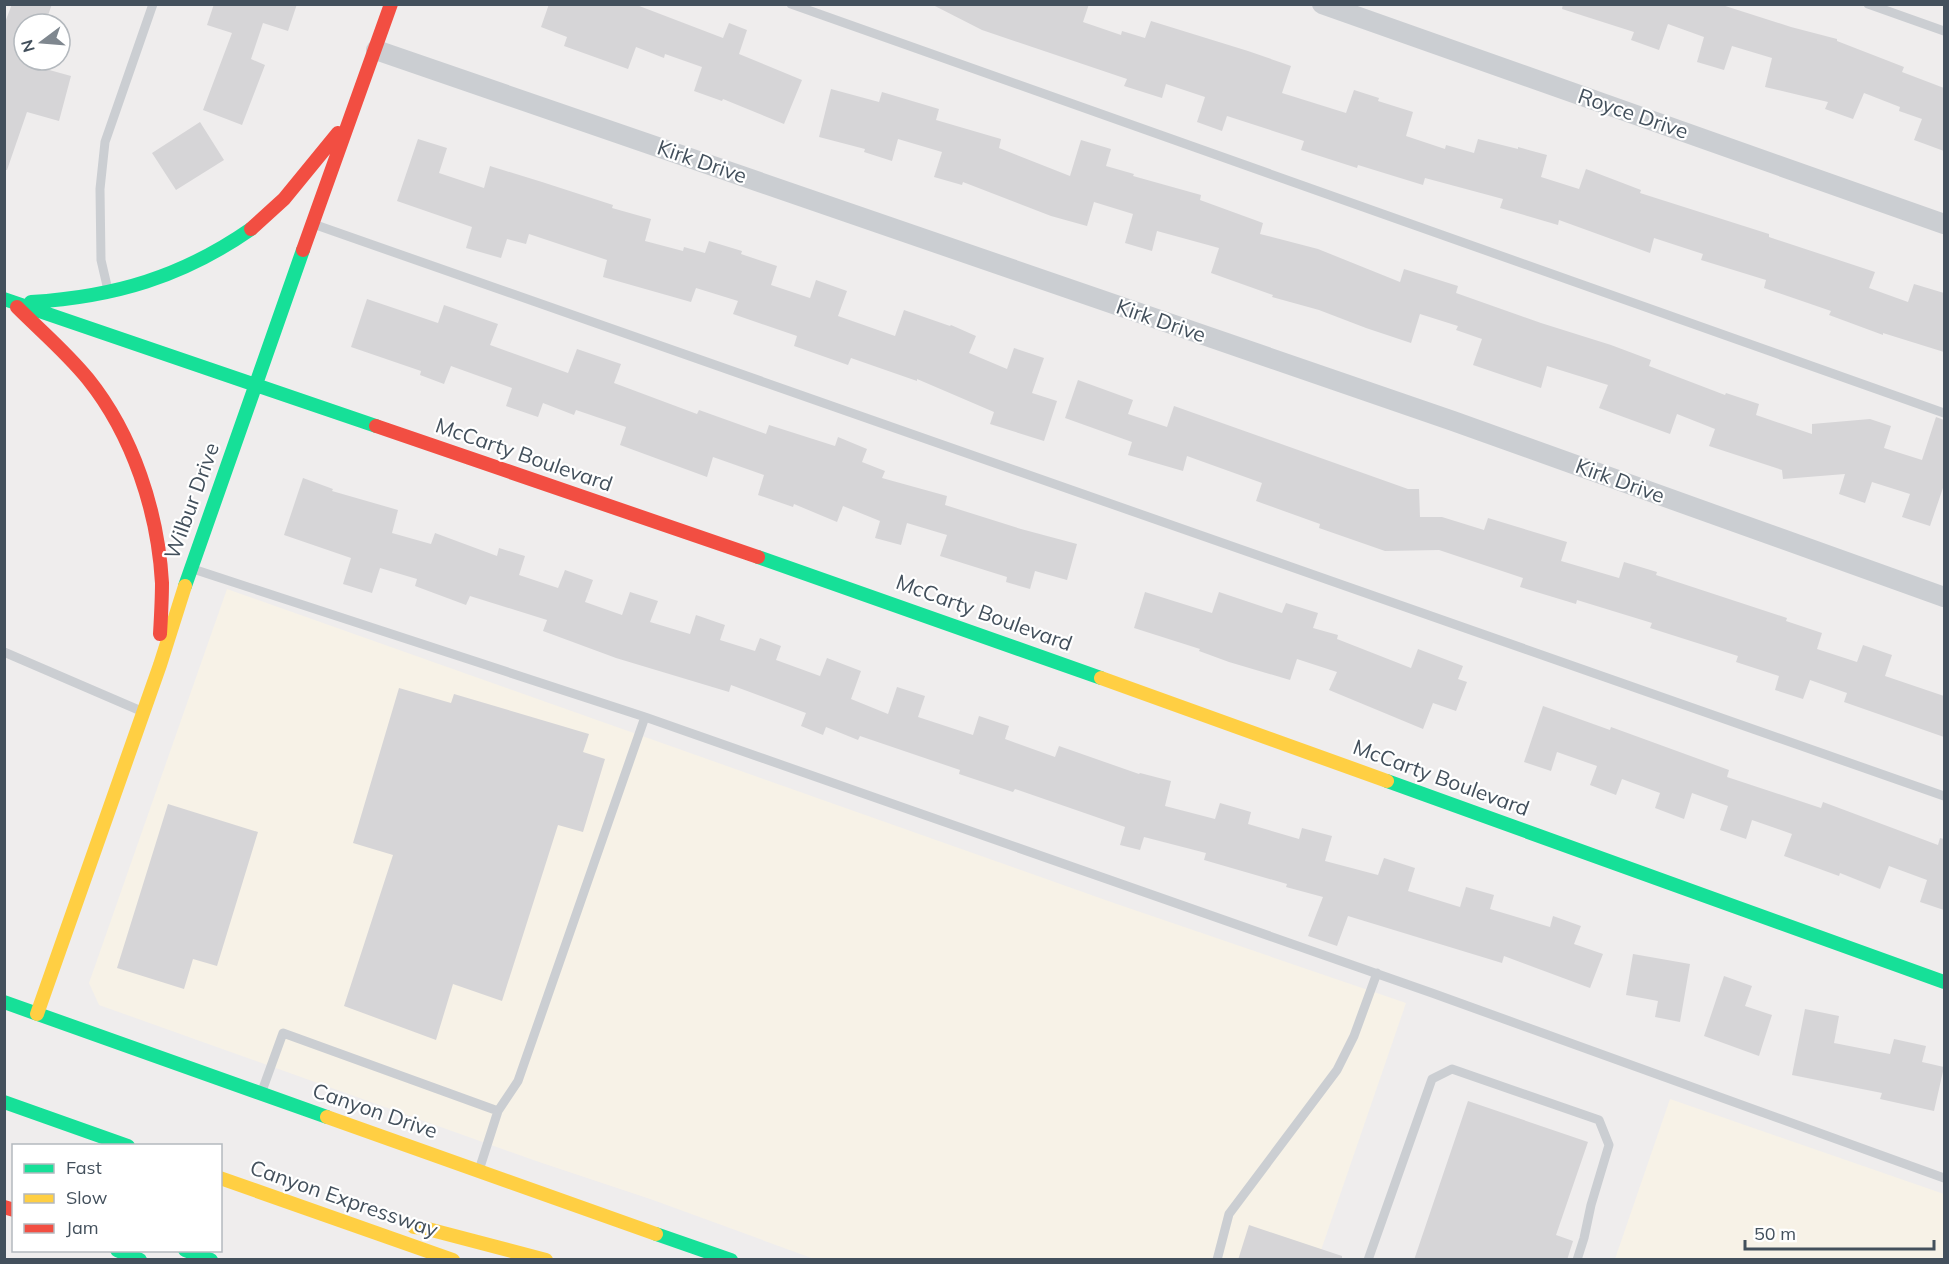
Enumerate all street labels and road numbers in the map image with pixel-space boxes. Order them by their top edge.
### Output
street label: Royce Drive [1575,82,1692,144]
street label: Kirk Drive [654,134,751,188]
street label: Kirk Drive [1113,293,1210,347]
street label: McCarty Boulevard [432,412,616,497]
street label: Wilbur Drive [158,439,224,562]
street label: Kirk Drive [1572,452,1668,508]
street label: McCarty Boulevard [893,568,1076,656]
street label: McCarty Boulevard [1350,733,1533,821]
street label: Canyon Drive [309,1077,441,1144]
street label: Canyon Expressway [247,1154,442,1242]

